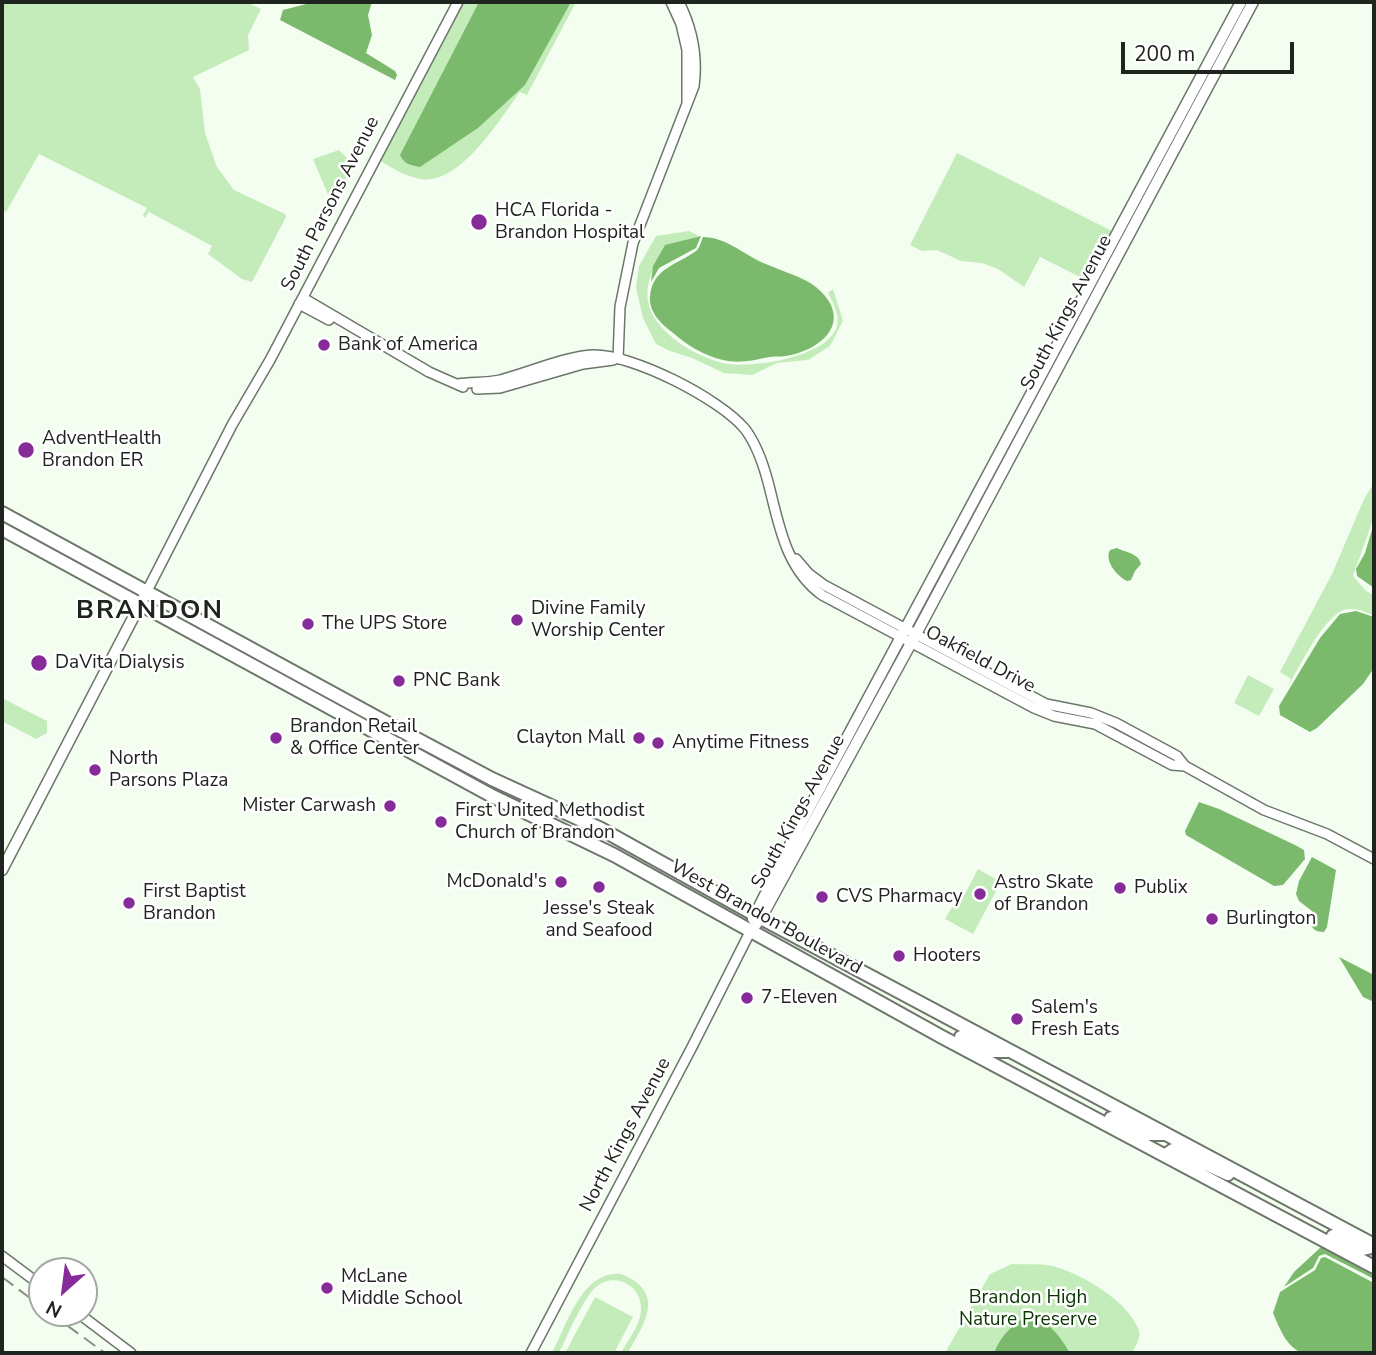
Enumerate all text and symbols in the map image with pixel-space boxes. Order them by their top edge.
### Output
scale bar [1124,28,1297,72]
text: 200 m [1134,40,1195,68]
street label: South Parsons Avenue [277,113,385,295]
place label: HCA Florida - Brandon Hospital [495,200,645,244]
marker: HCA Florida - Brandon Hospital [469,212,489,232]
street label: South Kings Avenue [1017,232,1117,394]
place label: Bank of America [338,334,478,356]
marker: Bank of America [316,337,332,353]
place label: AdventHealth Brandon ER [42,428,162,472]
marker: AdventHealth Brandon ER [16,440,36,460]
district label: BRANDON [77,596,223,628]
place label: Divine Family Worship Center [531,598,665,642]
marker: Divine Family Worship Center [509,612,525,628]
place label: The UPS Store [322,613,447,635]
marker: The UPS Store [300,616,316,632]
street label: Oakfield Drive [921,621,1039,699]
place label: DaVita Dialysis [55,652,185,674]
marker: DaVita Dialysis [29,653,49,673]
place label: PNC Bank [413,670,500,692]
marker: PNC Bank [391,673,407,689]
place label: Brandon Retail & Office Center [290,716,419,760]
place label: Clayton Mall [516,727,625,749]
marker: Brandon Retail & Office Center [268,730,284,746]
marker: Clayton Mall [631,730,647,746]
street label: South Kings Avenue [747,731,851,893]
place label: Anytime Fitness [672,732,809,754]
marker: Anytime Fitness [650,735,666,751]
place label: North Parsons Plaza [109,748,228,792]
marker: North Parsons Plaza [87,762,103,778]
place label: Mister Carwash [242,795,376,817]
marker: Mister Carwash [382,798,398,814]
place label: First United Methodist Church of Brandon [455,800,644,844]
marker: First United Methodist Church of Brandon [433,814,449,830]
street label: West Brandon Boulevard [666,856,866,980]
place label: McDonald's [446,871,547,893]
place label: Astro Skate of Brandon [994,872,1093,916]
marker: McDonald's [553,874,569,890]
place label: Publix [1134,877,1188,899]
marker: Jesse's Steak and Seafood [591,879,607,895]
marker: Publix [1112,880,1128,896]
place label: First Baptist Brandon [143,881,246,925]
place label: CVS Pharmacy [836,886,963,908]
marker: Astro Skate of Brandon [972,886,988,902]
marker: CVS Pharmacy [814,889,830,905]
marker: First Baptist Brandon [121,895,137,911]
place label: Jesse's Steak and Seafood [544,898,654,942]
place label: Burlington [1226,908,1316,930]
marker: Burlington [1204,911,1220,927]
place label: Hooters [913,945,981,967]
marker: Hooters [891,948,907,964]
place label: 7-Eleven [761,987,838,1009]
marker: 7-Eleven [739,990,755,1006]
place label: Salem's Fresh Eats [1031,997,1120,1041]
marker: Salem's Fresh Eats [1009,1011,1025,1027]
street label: North Kings Avenue [576,1054,676,1216]
north arrow [28,1257,98,1327]
place label: McLane Middle School [341,1266,462,1310]
marker: McLane Middle School [319,1280,335,1296]
park label: Brandon High Nature Preserve [959,1287,1097,1331]
text: N [42,1294,66,1324]

